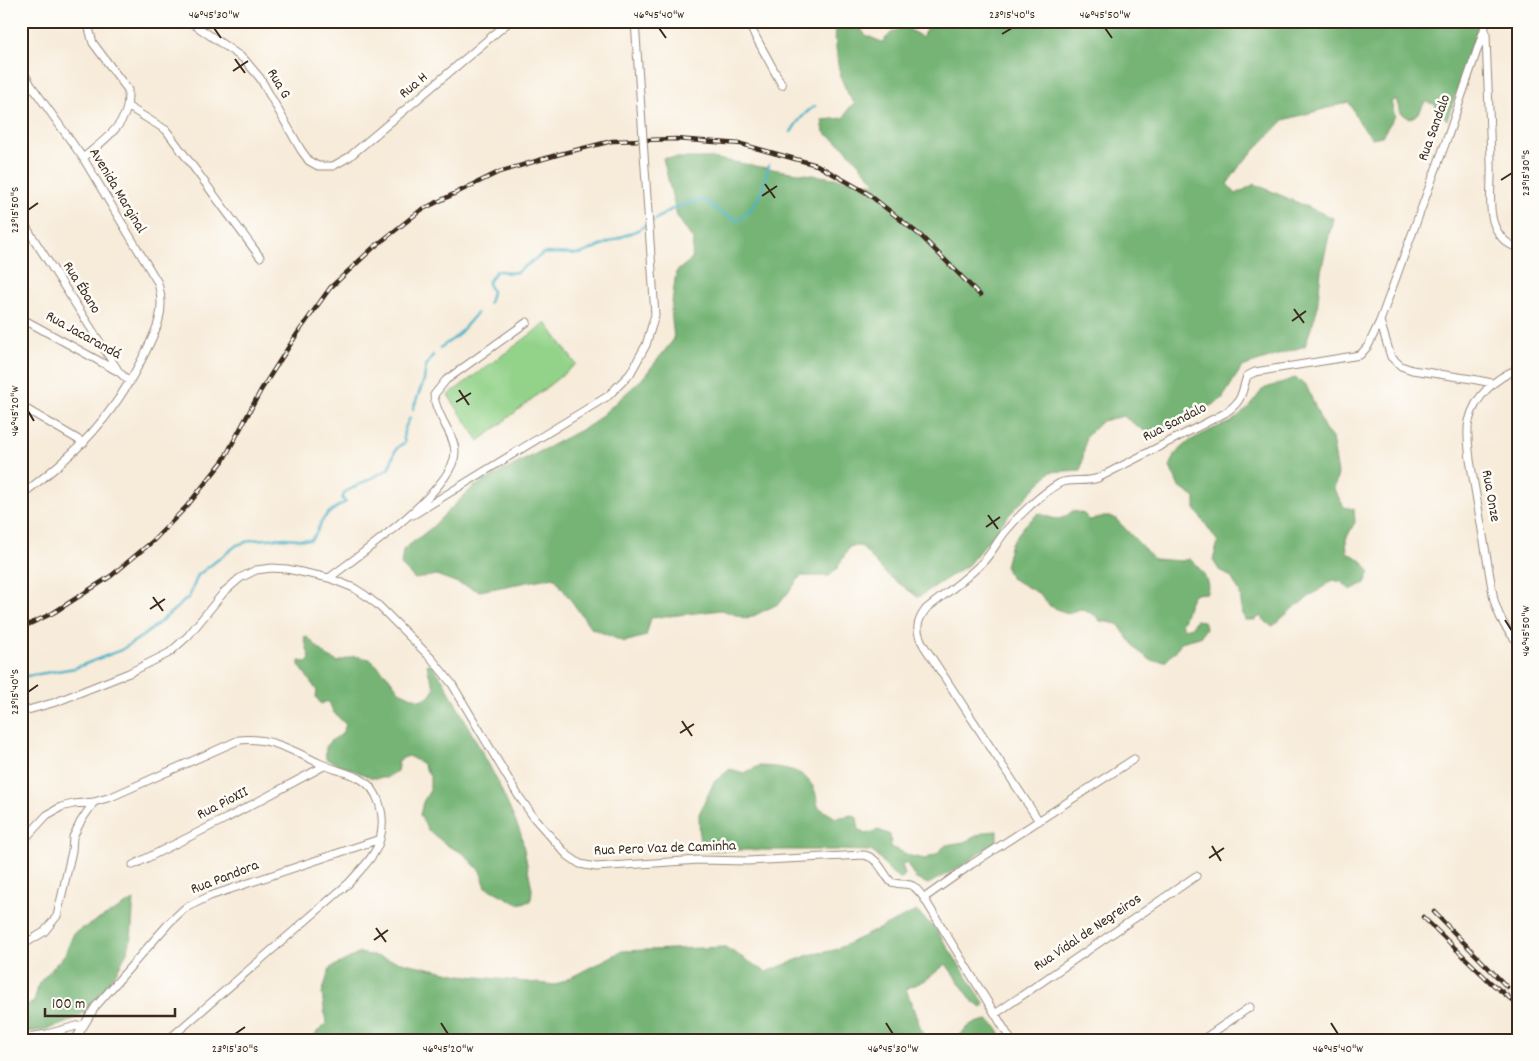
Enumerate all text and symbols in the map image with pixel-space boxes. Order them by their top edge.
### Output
text: 46°45'30"W [189,7,239,24]
text: 46°45'40"W [634,7,684,24]
text: 23°15'40"S [989,7,1035,24]
text: 46°45'50"W [1080,7,1131,24]
street label: Rua G [260,65,296,103]
street label: Rua H [395,67,433,105]
street label: Rua Sandalo [1413,91,1457,164]
street label: Avenida Marginal [83,144,151,238]
text: 23°15'30"S [1518,150,1535,196]
text: 23°15'50"S [7,187,24,233]
street label: Rua Ébano [56,257,106,319]
street label: Rua Jacarandá [41,306,125,366]
text: 46°45'20"W [7,386,24,436]
street label: Rua Sandalo [1139,397,1211,448]
street label: Rua Onze [1475,468,1505,524]
text: 46°45'50"W [1518,605,1535,656]
text: 23°15'40"S [7,669,24,715]
street label: Rua PioXII [193,782,253,826]
street label: Rua Pero Vaz de Caminha [594,835,737,862]
street label: Rua Pandora [188,855,263,901]
street label: Rua Vidal de Negreiros [1029,889,1147,977]
scale bar [45,986,175,1018]
text: 100 m [52,994,85,1016]
text: 23°15'30"S [212,1041,258,1058]
text: 46°45'20"W [423,1041,473,1058]
text: 46°45'30"W [868,1041,918,1058]
text: 46°45'40"W [1313,1041,1363,1058]

